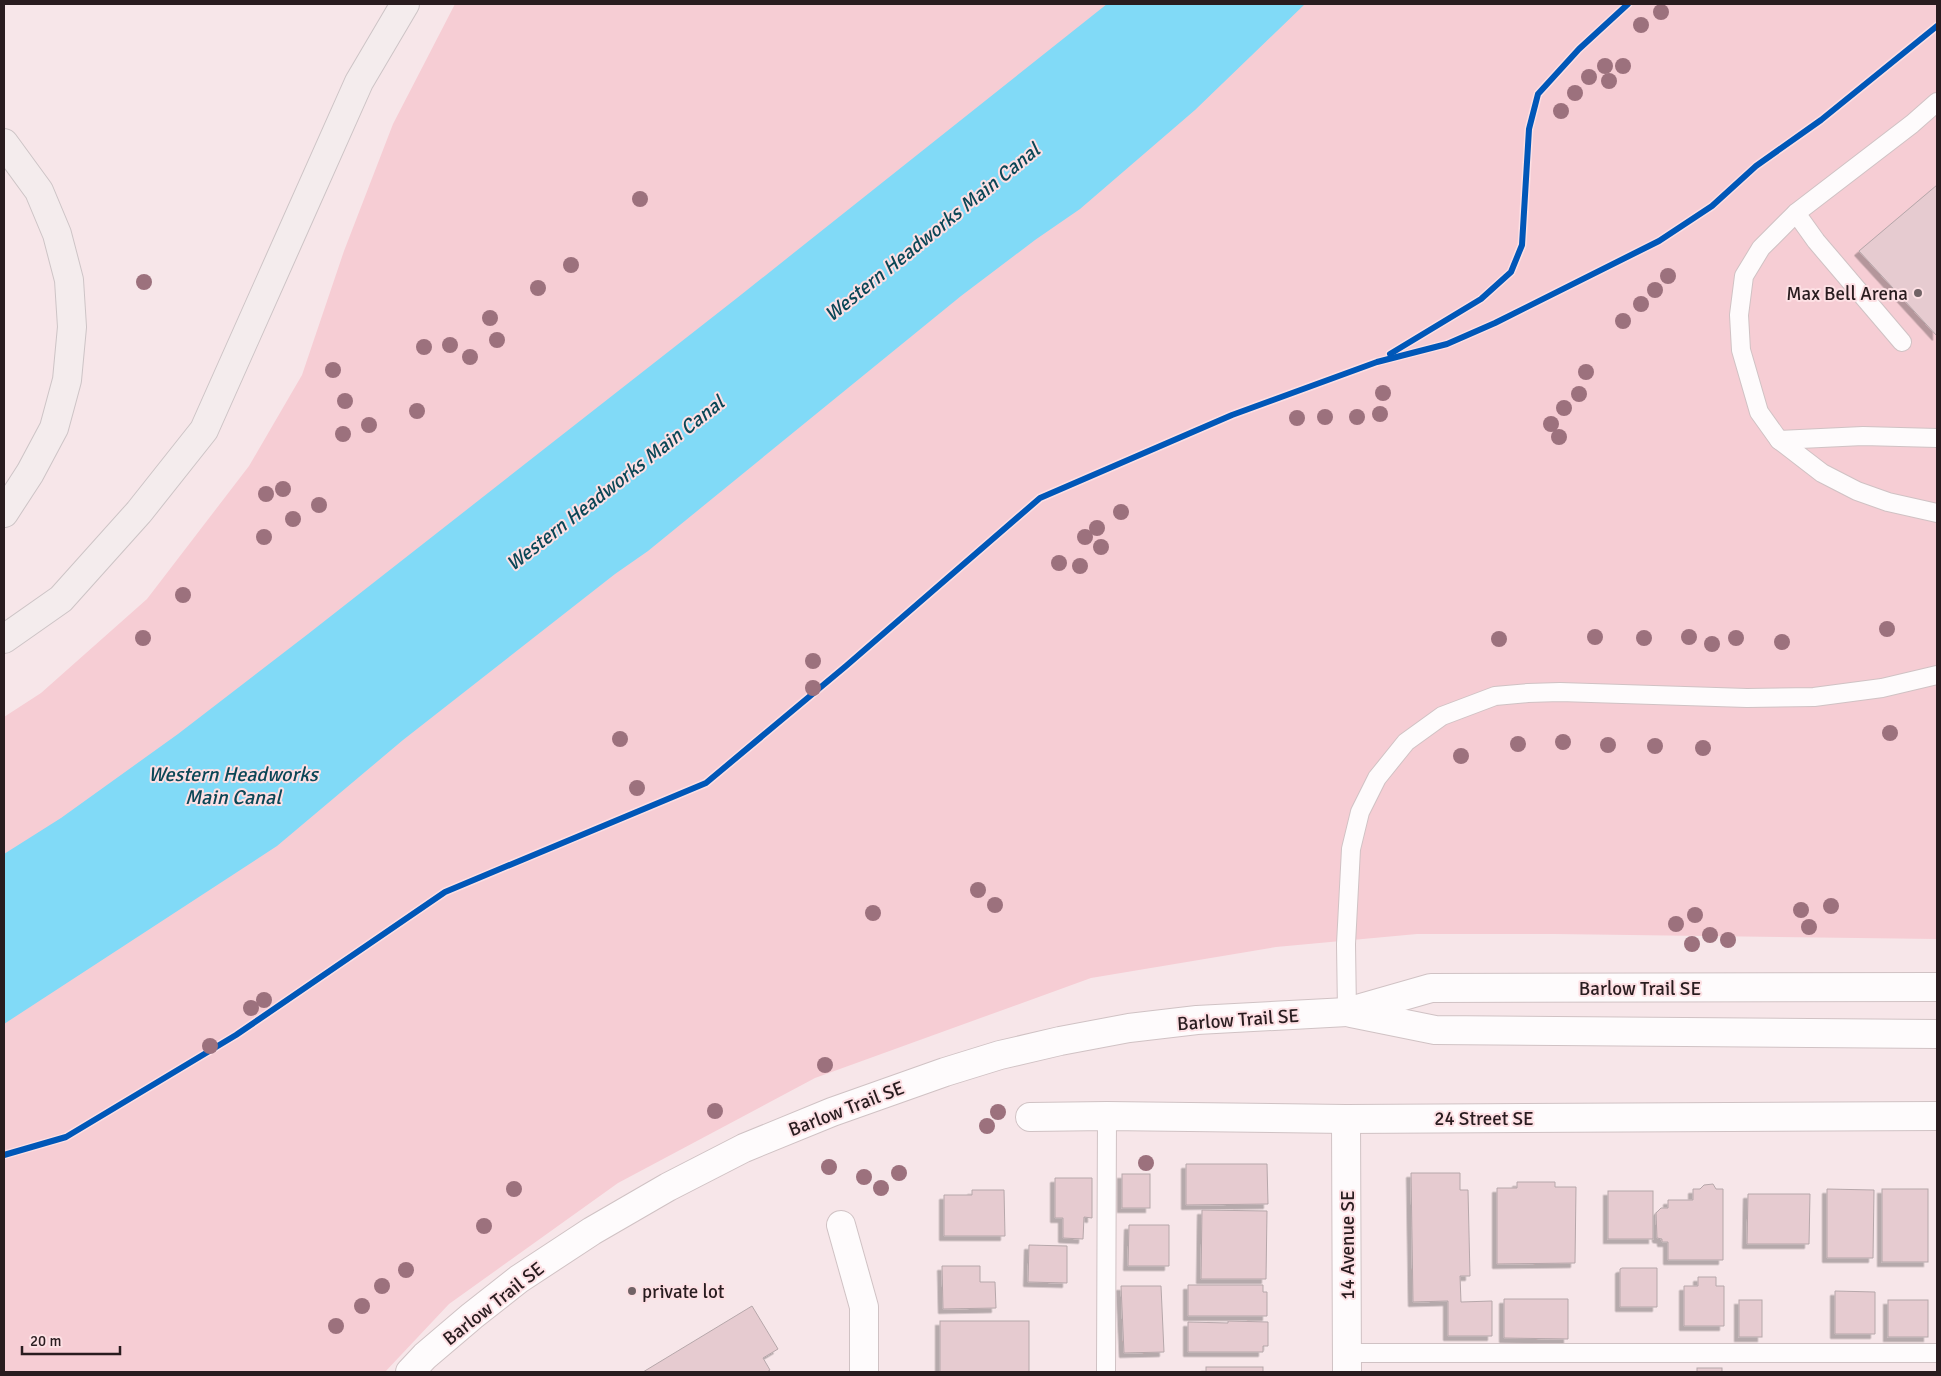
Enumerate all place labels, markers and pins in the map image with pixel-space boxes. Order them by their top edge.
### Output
place label: Max Bell Arena [1786,282,1908,306]
marker: Max Bell Arena [1912,287,1924,299]
place label: private lot [642,1280,725,1304]
marker: private lot [626,1285,638,1297]

